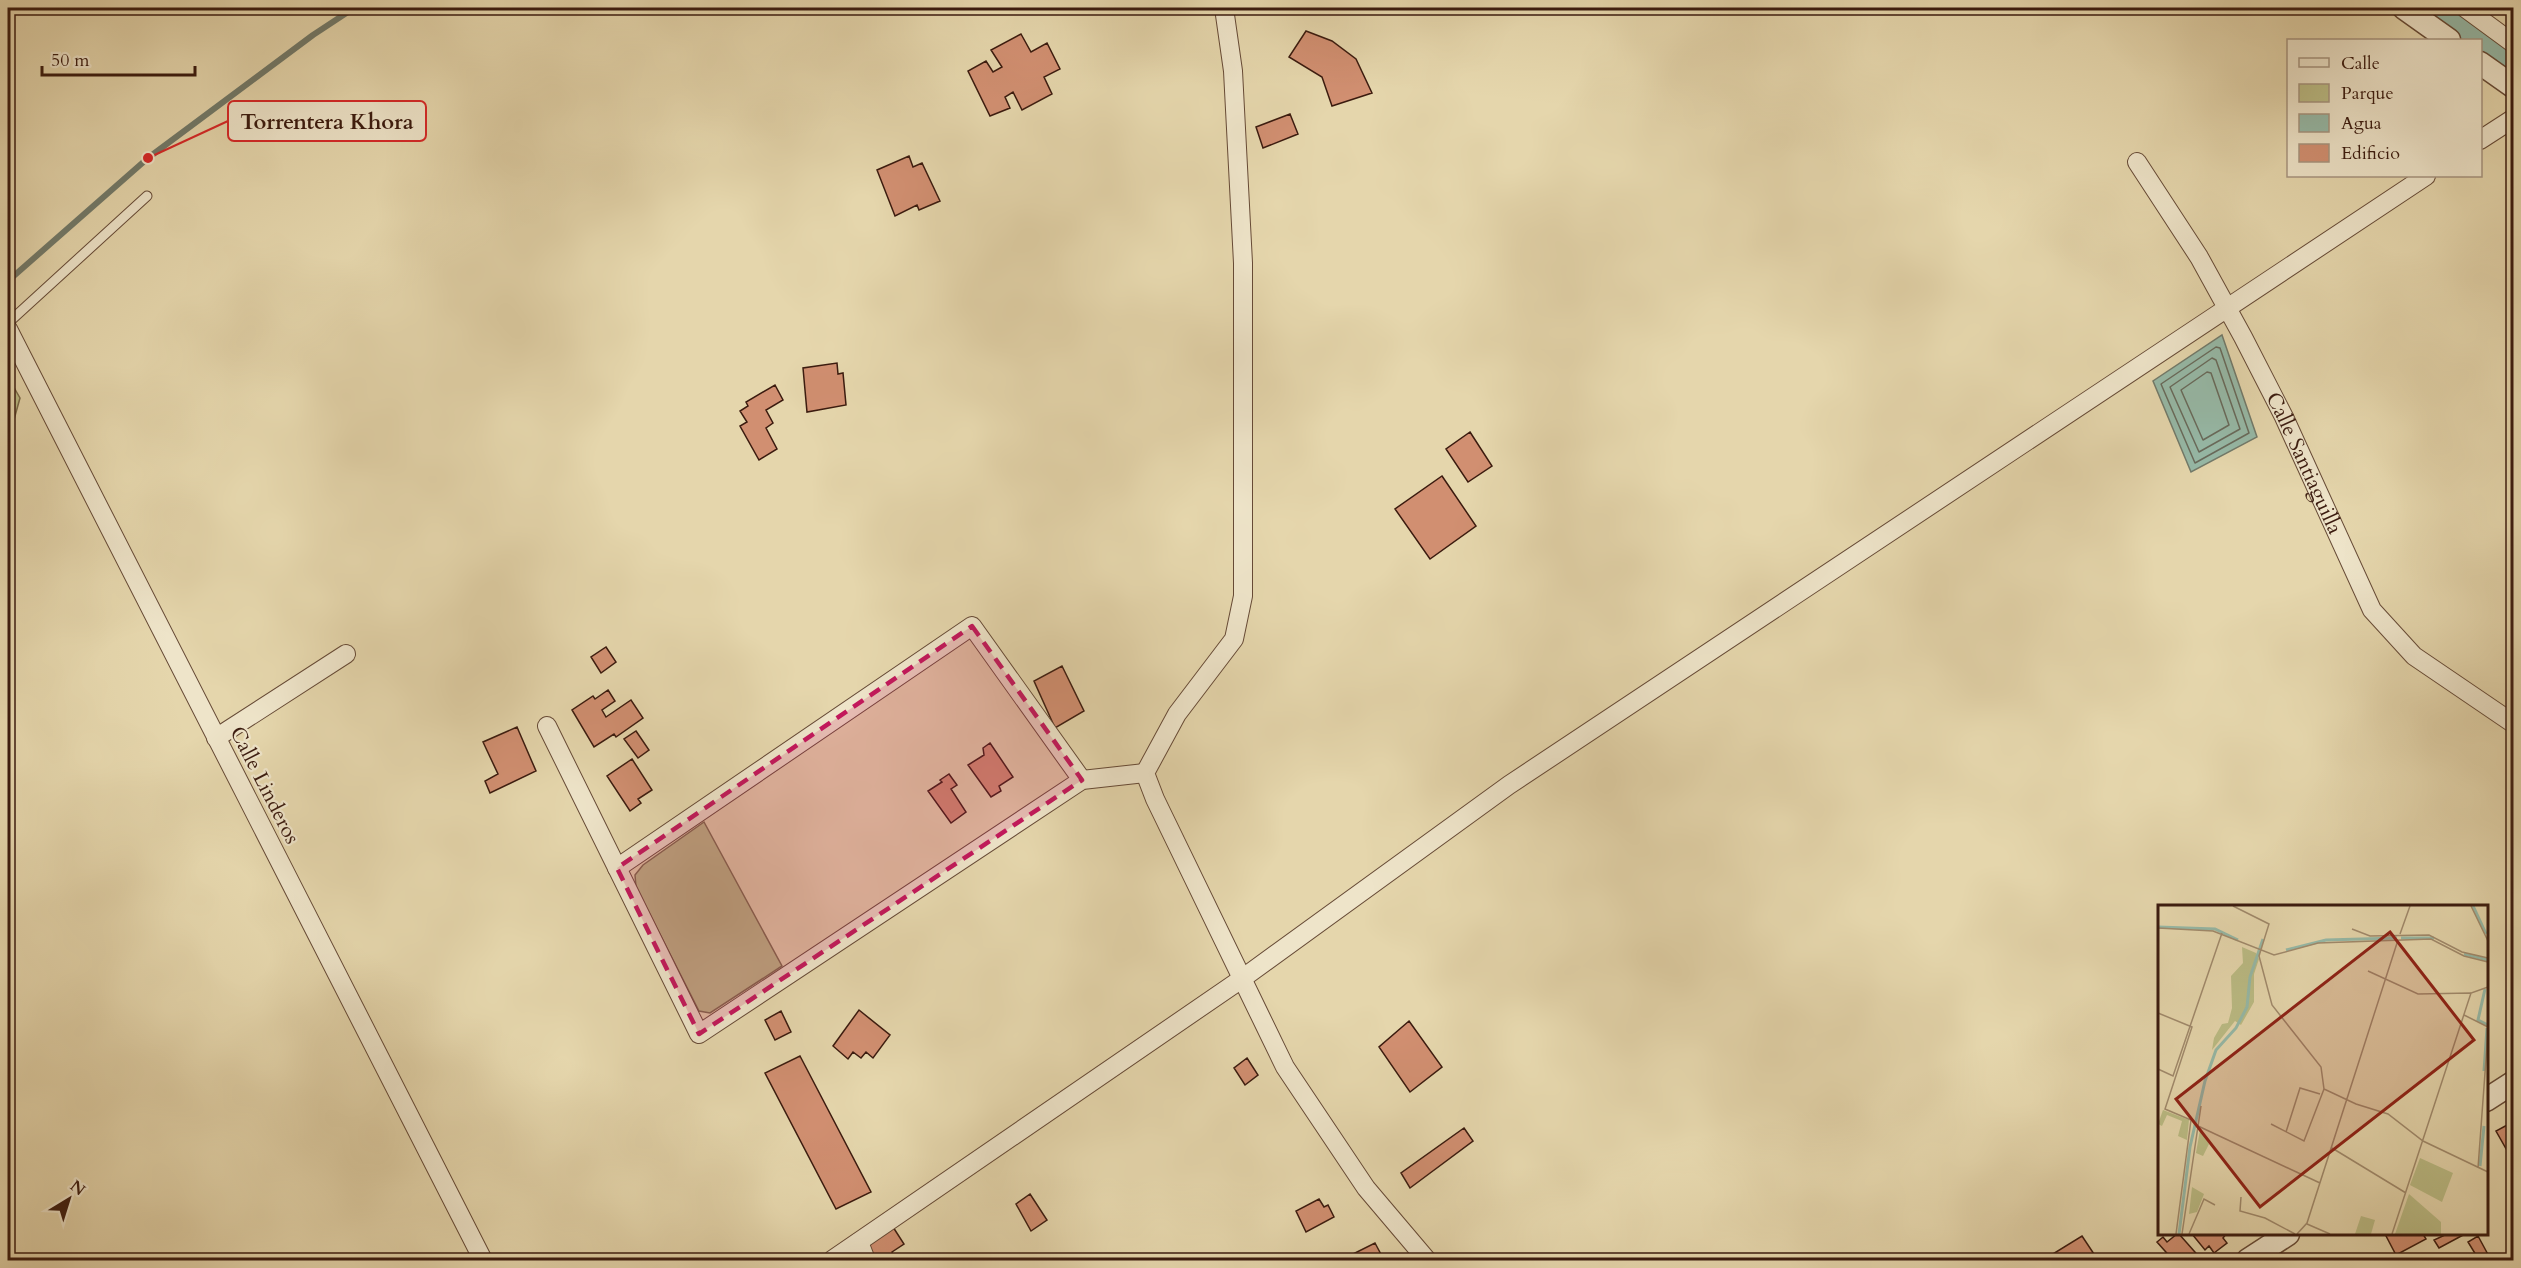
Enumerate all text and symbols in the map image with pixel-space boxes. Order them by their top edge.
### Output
scale bar [42,39,195,77]
legend [2287,39,2482,177]
text: 50 m [51,48,90,73]
text: Calle [2341,51,2380,76]
text: Parque [2341,81,2394,106]
callout: Torrentera Khora [228,101,426,141]
text: Torrentera Khora [240,107,414,137]
text: Agua [2341,111,2382,136]
text: Edificio [2341,141,2400,166]
street label: Calle Santiaguilla [2259,387,2349,539]
street label: Calle Linderos [223,721,307,849]
inset map [2158,905,2488,1235]
north arrow [39,1169,99,1229]
text: N [65,1175,90,1201]

